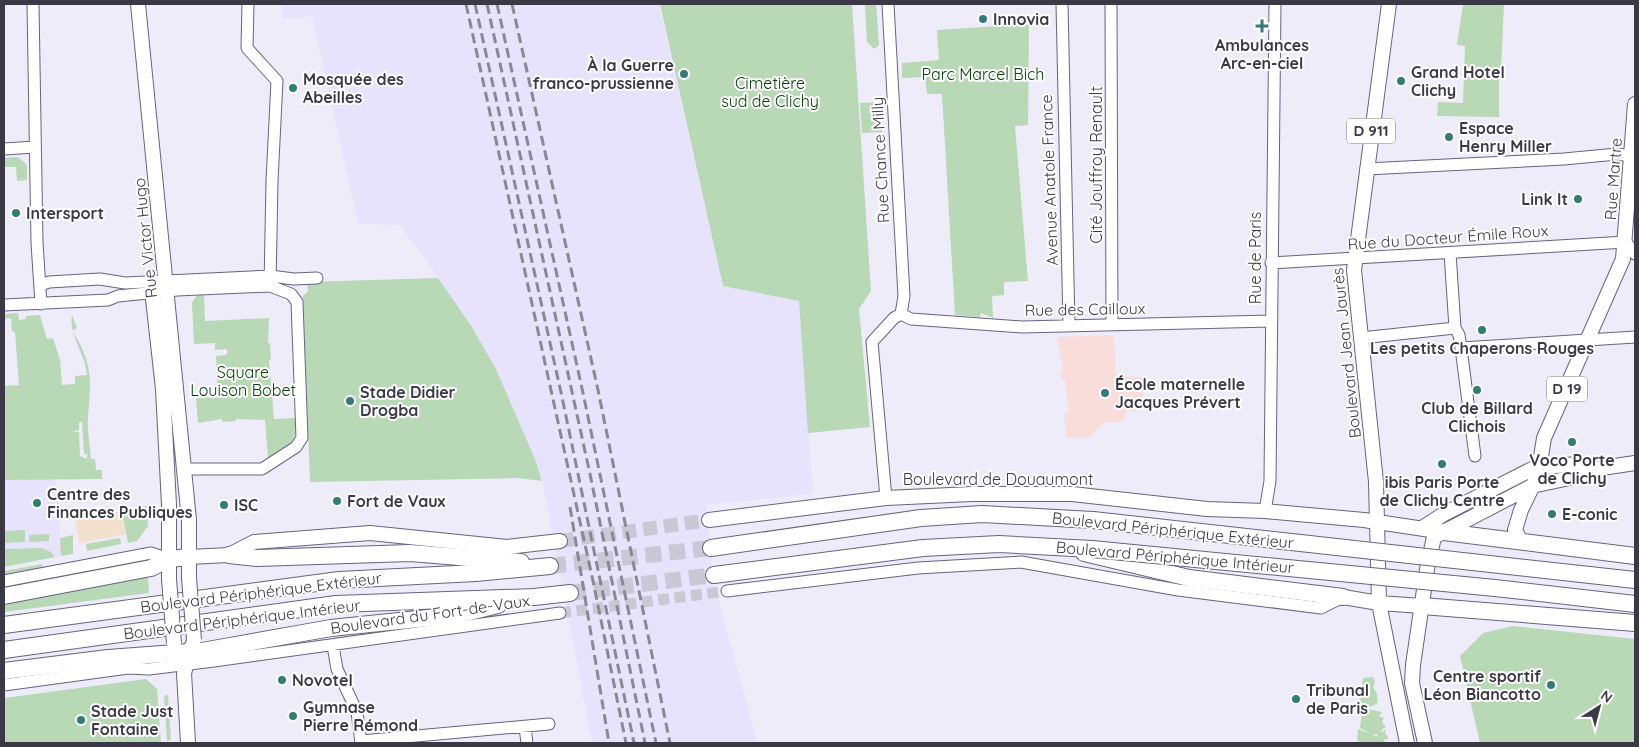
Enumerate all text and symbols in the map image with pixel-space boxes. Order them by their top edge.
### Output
place label: Innovia [993,9,1049,29]
marker: Innovia [977,13,989,25]
marker: Ambulances Arc-en-ciel [1255,19,1269,33]
place label: Ambulances Arc-en-ciel [1215,35,1309,73]
place label: À la Guerre franco-prussienne [532,55,674,93]
place label: Grand Hotel Clichy [1411,62,1505,100]
park label: Parc Marcel Bich [922,64,1044,84]
marker: À la Guerre franco-prussienne [678,68,690,80]
place label: Mosquée des Abeilles [303,69,404,107]
park label: Cimetière sud de Clichy [721,73,819,111]
marker: Grand Hotel Clichy [1395,75,1407,87]
marker: Mosquée des Abeilles [287,82,299,94]
street label: Cité Jouffroy Renault [1086,86,1106,244]
street label: Avenue Anatole France [1036,94,1062,266]
street label: Rue Chance Milly [867,97,893,223]
road number: D 911 [1347,118,1395,144]
place label: Espace Henry Miller [1459,118,1552,156]
marker: Espace Henry Miller [1443,131,1455,143]
street label: Rue Martre [1600,137,1626,221]
street label: Rue Victor Hugo [129,177,161,299]
place label: Link It [1521,189,1568,209]
marker: Link It [1572,193,1584,205]
place label: Intersport [26,203,104,223]
marker: Intersport [10,207,22,219]
street label: Rue de Paris [1245,212,1265,304]
street label: Rue du Docteur Émile Roux [1347,220,1549,254]
street label: Boulevard Jean Jaurès [1327,267,1365,439]
street label: Rue des Cailloux [1024,298,1146,320]
marker: Les petits Chaperons Rouges [1476,324,1488,336]
place label: Les petits Chaperons Rouges [1370,338,1594,358]
park label: Square Louison Bobet [190,362,296,400]
place label: École maternelle Jacques Prévert [1115,374,1245,412]
road number: D 19 [1547,376,1587,402]
place label: Stade Didier Drogba [360,382,456,420]
marker: Club de Billard Clichois [1471,384,1483,396]
marker: École maternelle Jacques Prévert [1099,387,1111,399]
marker: Stade Didier Drogba [344,395,356,407]
place label: Club de Billard Clichois [1421,398,1533,436]
marker: Voco Porte de Clichy [1566,436,1578,448]
place label: Voco Porte de Clichy [1529,450,1615,488]
marker: ibis Paris Porte de Clichy Centre [1436,458,1448,470]
street label: Boulevard de Douaumont [903,469,1093,489]
place label: ibis Paris Porte de Clichy Centre [1379,472,1505,510]
place label: Centre des Finances Publiques [47,484,193,522]
place label: Fort de Vaux [347,491,446,511]
place label: ISC [234,495,258,515]
marker: Fort de Vaux [331,495,343,507]
marker: Centre des Finances Publiques [31,497,43,509]
marker: ISC [218,499,230,511]
place label: E-conic [1562,504,1617,524]
street label: Boulevard Périphérique Extérieur [1051,507,1295,553]
marker: E-conic [1546,508,1558,520]
street label: Boulevard Périphérique Intérieur [1055,537,1295,577]
street label: Boulevard Périphérique Extérieur [139,567,383,617]
street label: Boulevard du Fort-de-Vaux [329,590,531,638]
street label: Boulevard Périphérique Intérieur [122,595,362,643]
place label: Centre sportif Léon Biancotto [1423,666,1541,704]
place label: Novotel [292,670,353,690]
marker: Novotel [276,674,288,686]
marker: Centre sportif Léon Biancotto [1545,679,1557,691]
place label: Tribunal de Paris [1306,680,1369,718]
north arrow [1574,682,1624,732]
text: N [1597,686,1616,707]
marker: Tribunal de Paris [1290,693,1302,705]
place label: Gymnase Pierre Rémond [303,697,418,735]
place label: Stade Just Fontaine [91,701,174,739]
marker: Gymnase Pierre Rémond [287,710,299,722]
marker: Stade Just Fontaine [75,714,87,726]

